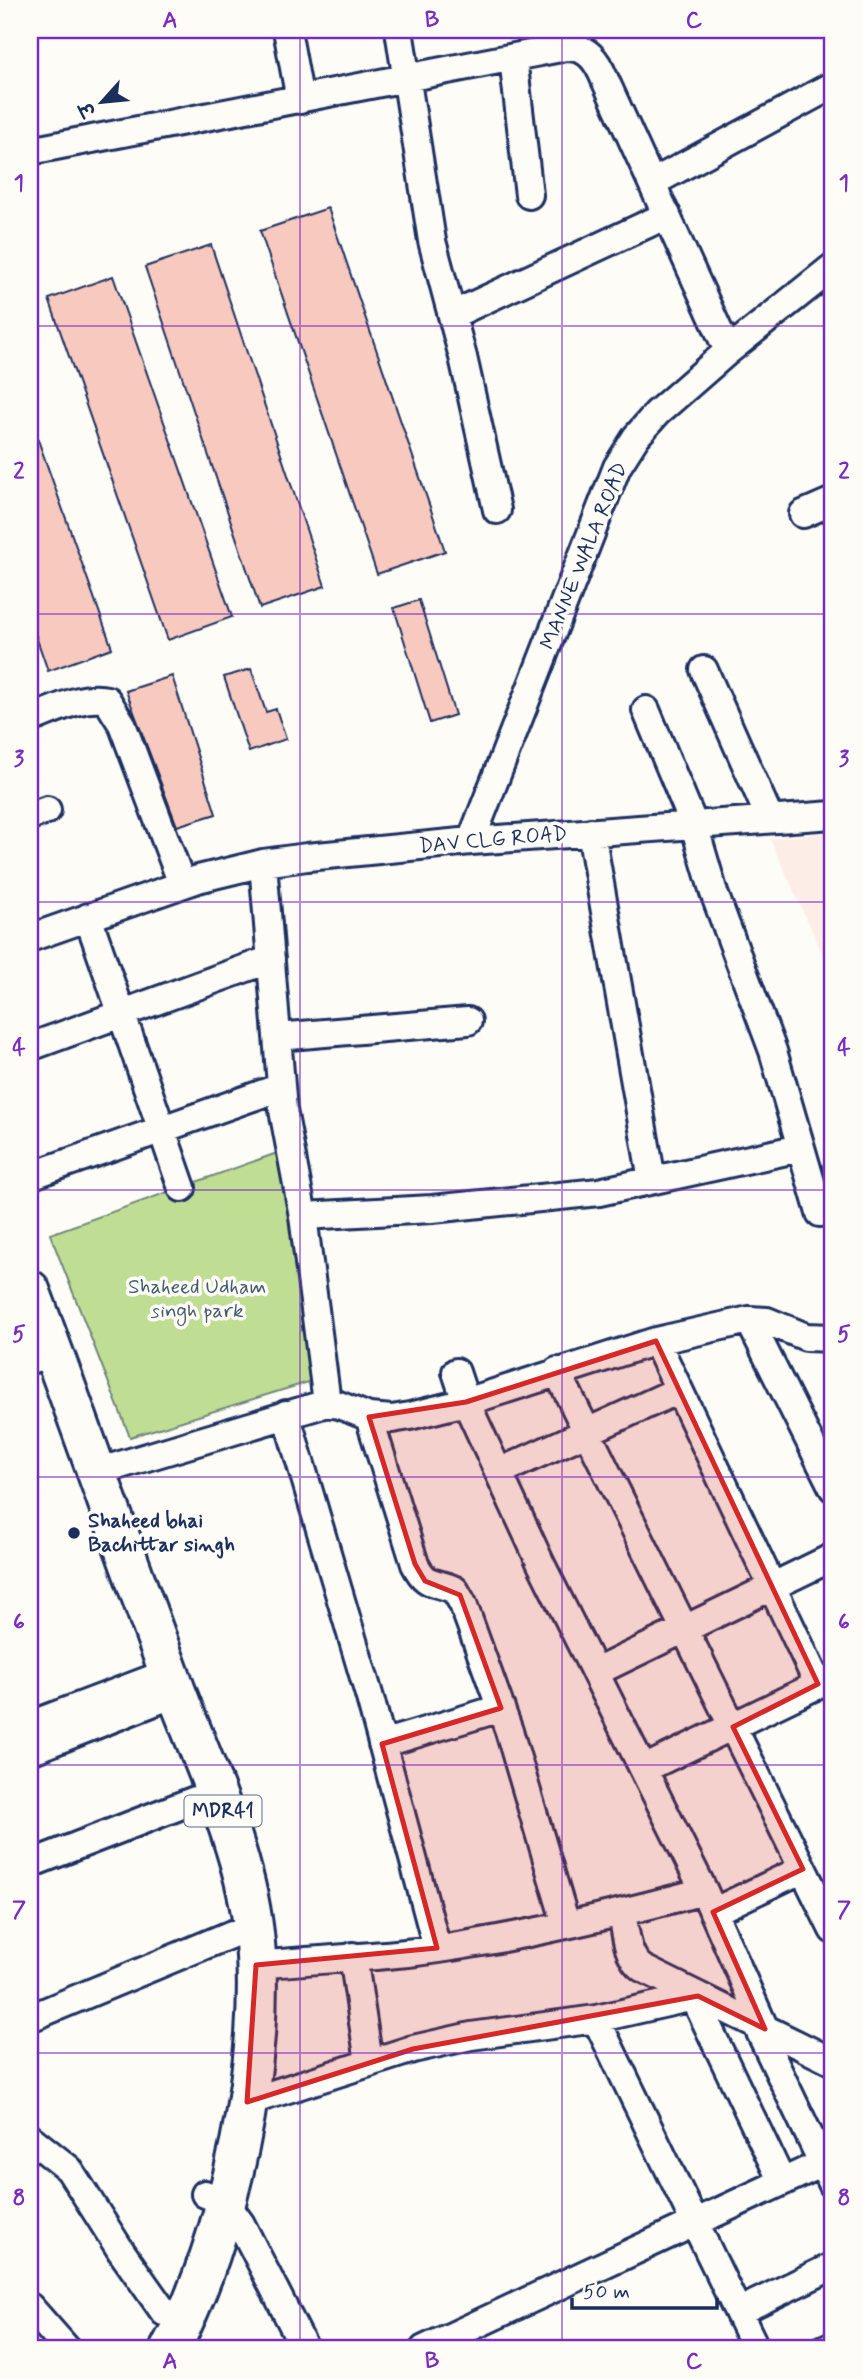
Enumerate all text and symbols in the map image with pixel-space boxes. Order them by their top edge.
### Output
text: A [162,6,178,36]
text: B [425,6,440,36]
text: C [686,6,703,36]
north arrow [66,66,136,136]
text: उ [73,96,103,122]
text: 1 [14,169,24,199]
text: 1 [839,169,849,199]
text: 2 [13,457,25,487]
text: 2 [838,457,850,487]
street label: MANNE WALA ROAD [534,458,634,654]
text: 3 [14,745,25,775]
text: 3 [839,745,850,775]
street label: DAV CLG ROAD [418,820,568,860]
text: 4 [12,1033,26,1063]
text: 4 [837,1033,851,1063]
park label: Shaheed Udham singh park [128,1273,266,1326]
text: 5 [12,1320,26,1350]
text: 5 [837,1320,851,1350]
place label: Shaheed bhai Bachittar singh [88,1507,235,1559]
marker: Shaheed bhai Bachittar singh [66,1525,82,1541]
text: 6 [13,1608,25,1638]
text: 6 [838,1608,850,1638]
road number: MDR41 [184,1796,262,1826]
text: 7 [12,1896,26,1926]
text: 7 [837,1896,851,1926]
text: 8 [13,2184,25,2214]
text: 8 [838,2184,850,2214]
scale bar [572,2267,718,2311]
text: 50 m [583,2278,630,2306]
text: A [162,2347,178,2377]
text: B [425,2347,440,2377]
text: C [686,2347,703,2377]

